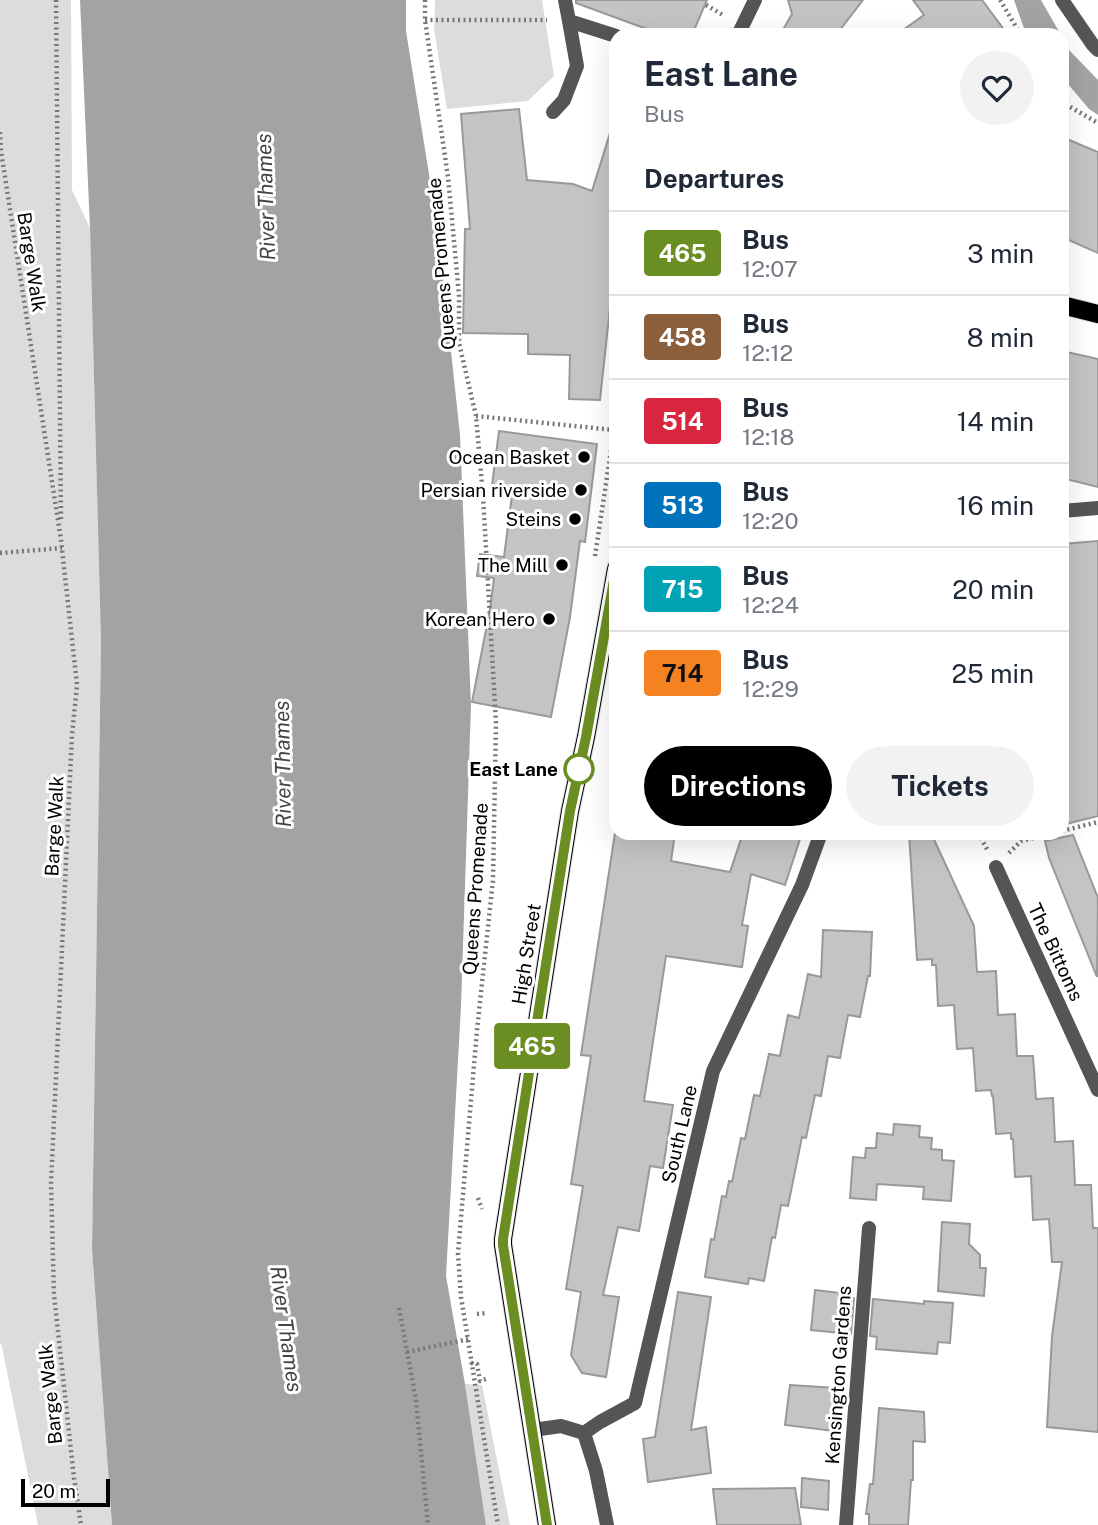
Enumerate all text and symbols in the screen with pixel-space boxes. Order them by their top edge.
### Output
button: heart [960,51,1034,125]
text: East Lane [644,55,798,93]
text: Bus [644,100,684,127]
water label: River Thames [251,133,280,261]
text: Departures [644,163,784,194]
street label: Queens Promenade [423,177,459,351]
street label: Barge Walk [13,210,51,314]
text: Bus [742,224,789,255]
text: 3 min [967,238,1034,269]
text: 465 [659,239,706,267]
text: 12:07 [742,255,798,282]
text: Bus [742,308,789,339]
text: 8 min [967,322,1034,353]
text: 458 [659,323,706,351]
text: 12:12 [742,339,793,366]
text: Bus [742,392,789,423]
text: 14 min [957,406,1034,437]
text: 514 [661,407,704,435]
text: 12:18 [742,423,795,450]
place label: Ocean Basket [448,446,570,468]
marker: Ocean Basket [576,449,592,465]
text: Bus [742,476,789,507]
place label: Persian riverside [420,479,567,501]
marker: Persian riverside [573,482,589,498]
text: 16 min [957,490,1034,521]
text: 513 [661,491,704,519]
text: 12:20 [742,507,799,534]
place label: Steins [505,508,561,530]
marker: Steins [567,511,583,527]
place label: The Mill [478,554,548,576]
marker: The Mill [554,557,570,573]
text: Bus [742,560,789,591]
text: 20 min [952,574,1034,605]
text: 715 [662,575,703,603]
text: 12:24 [742,591,799,618]
place label: Korean Hero [425,608,535,630]
marker: Korean Hero [541,611,557,627]
text: Bus [742,644,789,675]
text: 25 min [951,658,1034,689]
text: 714 [662,659,703,687]
text: 12:29 [742,675,799,702]
water label: River Thames [269,700,296,828]
button: Directions [644,746,832,826]
button: Tickets [846,746,1034,826]
marker: East Lane [564,754,594,784]
place label: East Lane [469,758,558,780]
street label: Barge Walk [40,775,68,877]
street label: Queens Promenade [458,802,492,976]
street label: The Bittoms [1024,900,1088,1004]
street label: High Street [507,902,545,1006]
line badge: 465 [492,1023,572,1069]
text: 465 [508,1032,556,1060]
street label: South Lane [657,1083,701,1185]
water label: River Thames [265,1264,308,1394]
street label: Kensington Gardens [821,1285,855,1465]
street label: Barge Walk [34,1342,66,1445]
scale bar [21,1476,110,1508]
text: 20 m [32,1480,76,1502]

